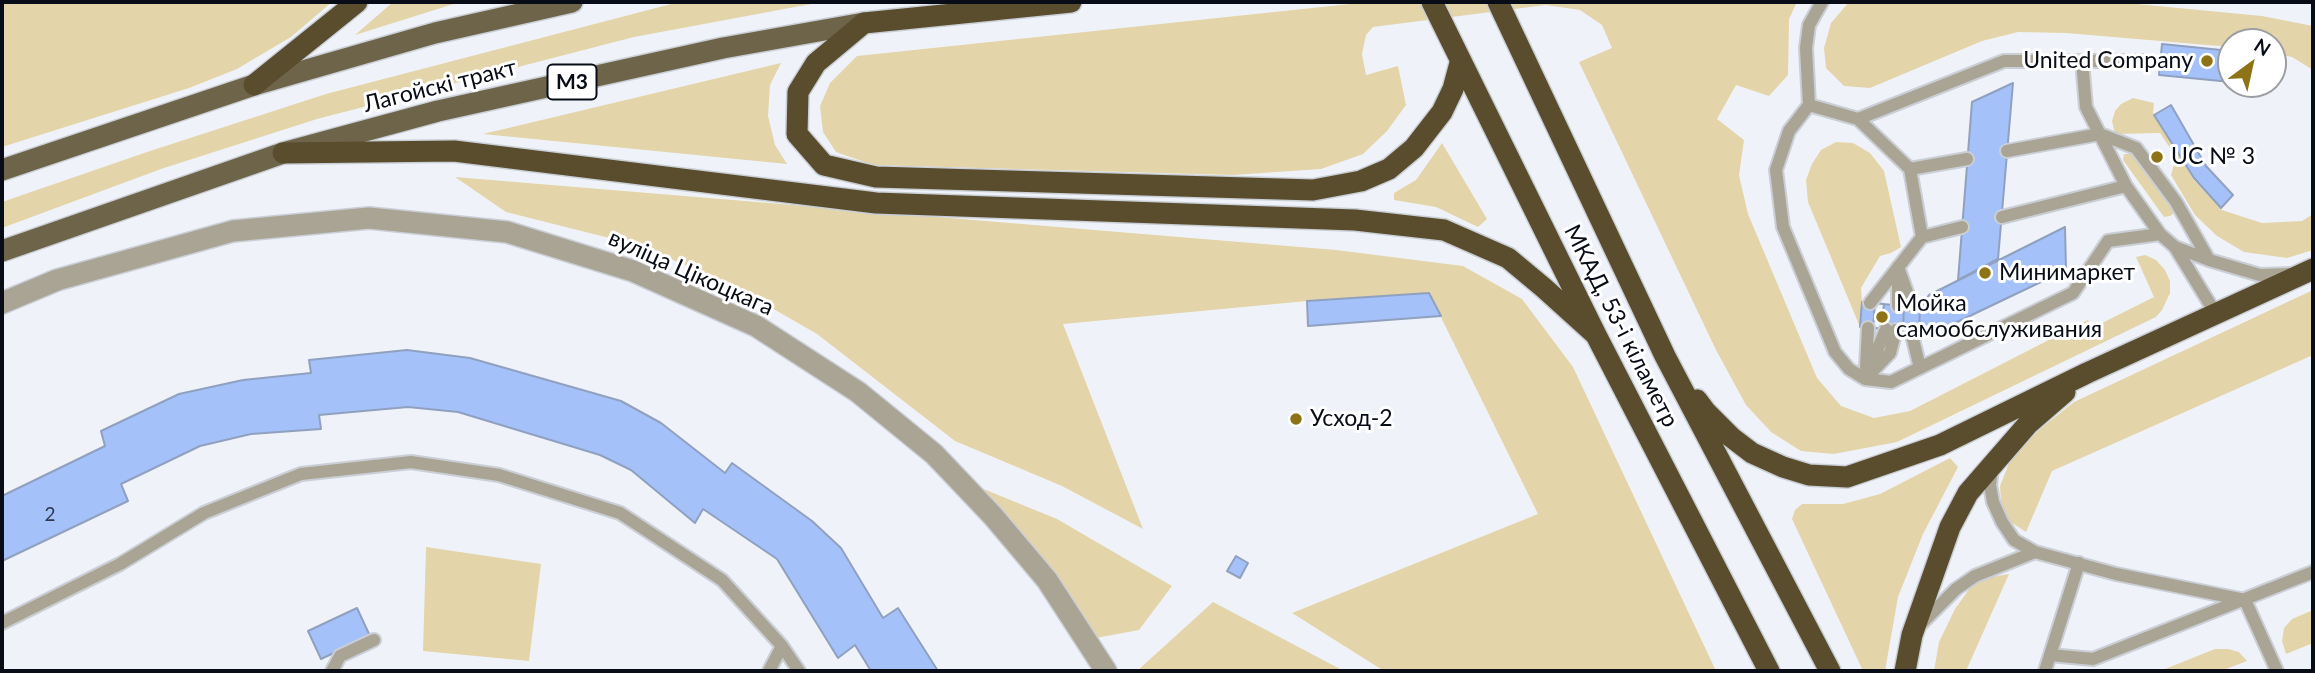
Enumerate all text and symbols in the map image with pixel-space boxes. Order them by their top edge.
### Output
north arrow [2217,28,2287,98]
text: N [2250,33,2275,60]
place label: United Company [2023,47,2193,75]
marker: United Company [2199,53,2215,69]
street label: Лагойскі тракт [361,54,519,118]
road number: М3 [548,64,596,100]
place label: UC № 3 [2171,143,2255,171]
marker: UC № 3 [2149,149,2165,165]
street label: МКАД, 53-і кіламетр [1558,220,1684,432]
street label: вуліца Цікоцкага [604,224,778,322]
place label: Минимаркет [1999,259,2135,287]
marker: Минимаркет [1977,265,1993,281]
place label: Мойка самообслуживания [1896,290,2102,344]
marker: Мойка самообслуживания [1874,309,1890,325]
place label: Усход-2 [1310,405,1393,433]
marker: Усход-2 [1288,411,1304,427]
house number: 2 [44,504,56,526]

